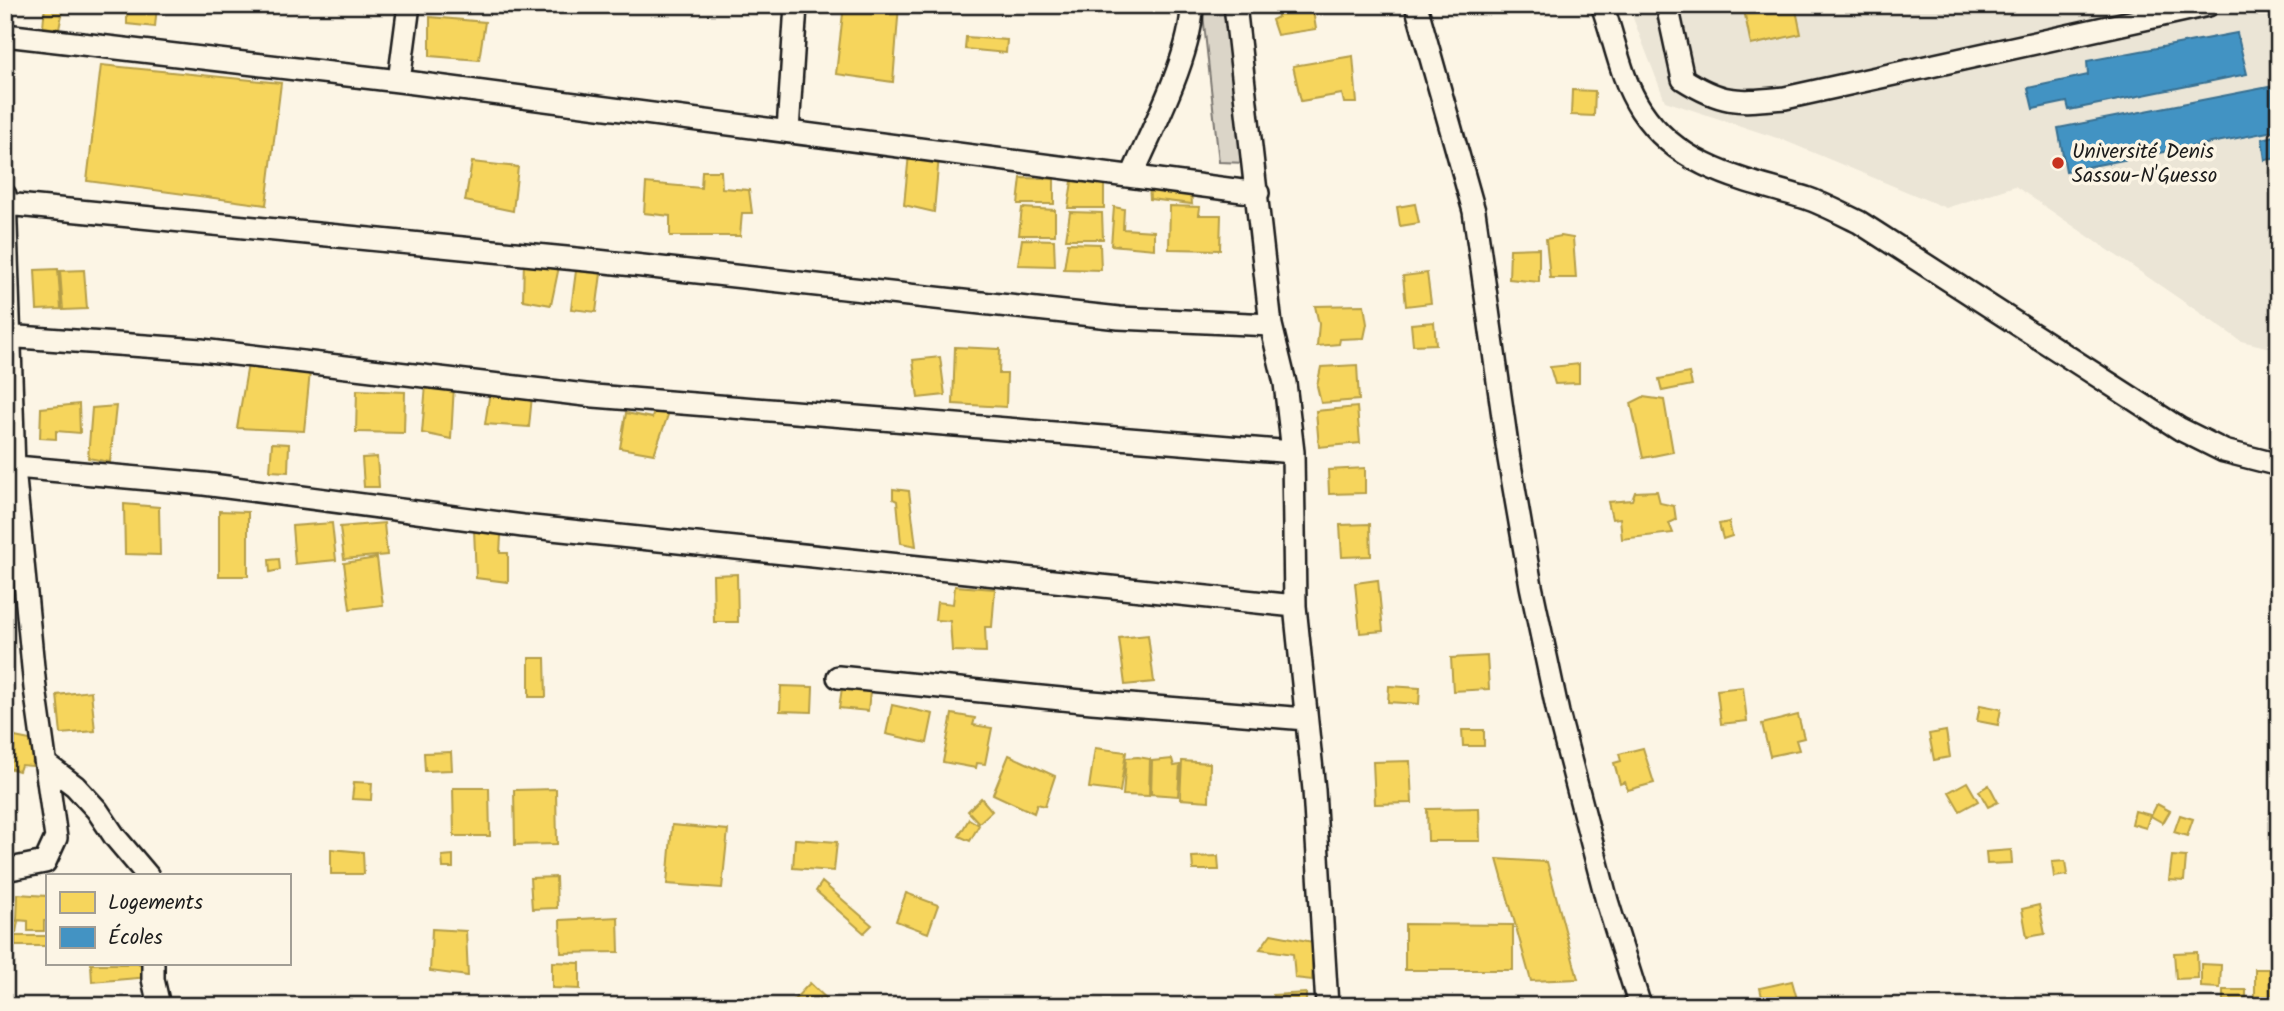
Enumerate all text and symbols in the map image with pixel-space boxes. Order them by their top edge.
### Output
place label: Université Denis Sassou-N'Guesso [2072,136,2217,193]
marker: Université Denis Sassou-N'Guesso [2050,155,2066,171]
legend [46,874,290,965]
text: Logements [108,887,203,920]
text: Écoles [108,922,163,955]

